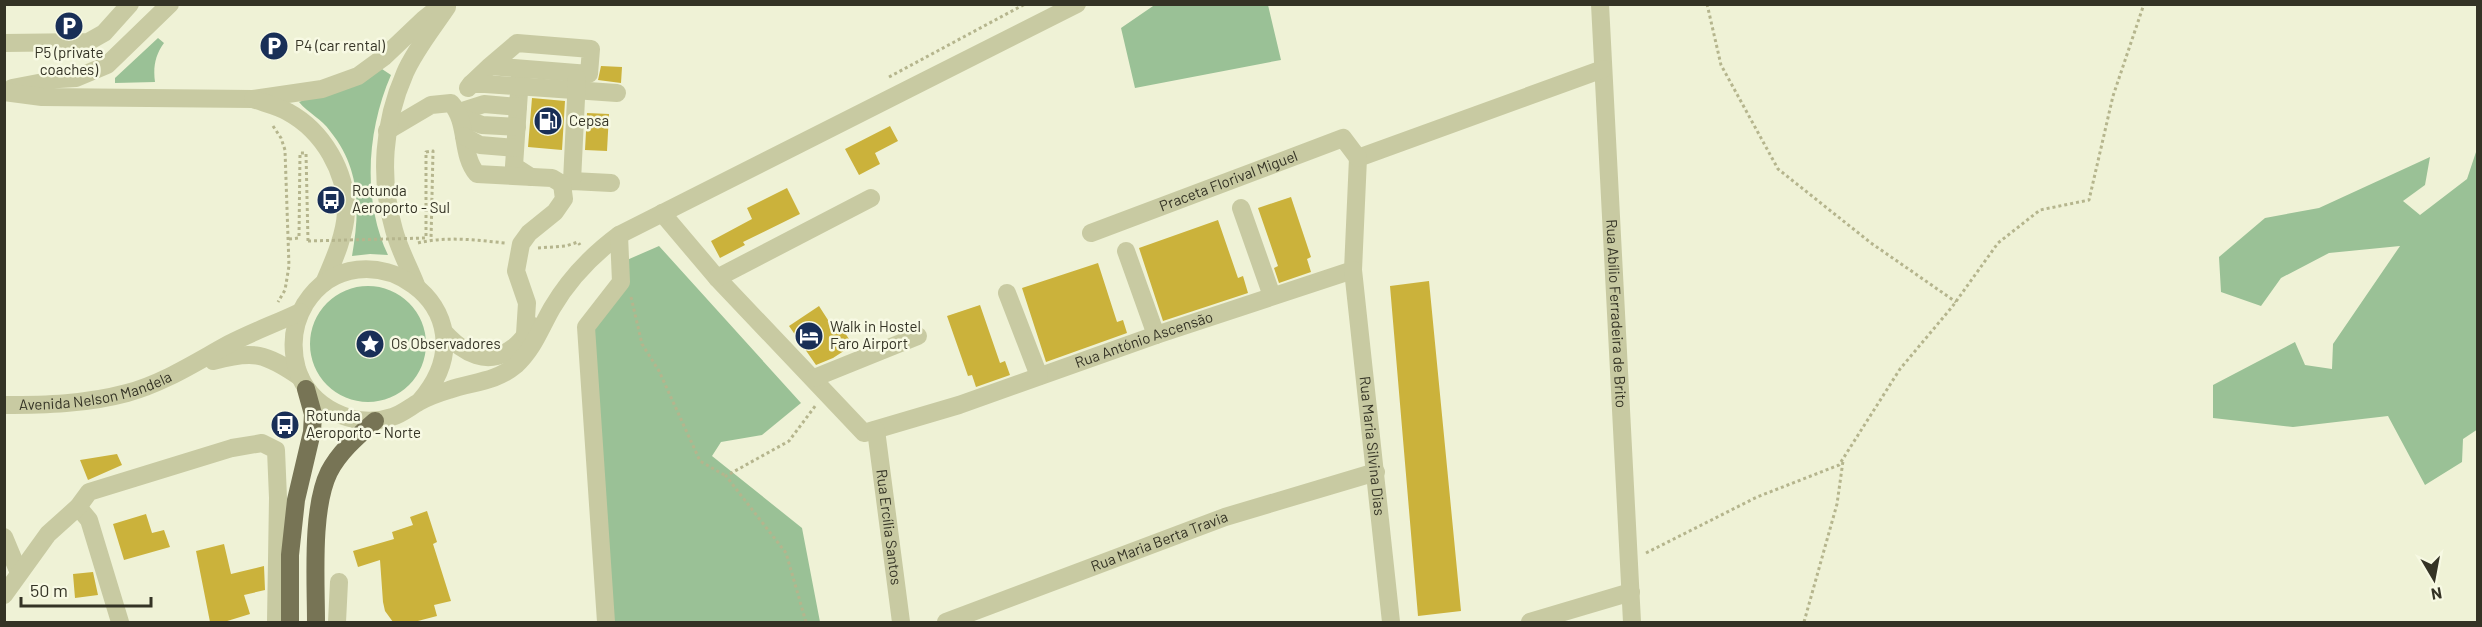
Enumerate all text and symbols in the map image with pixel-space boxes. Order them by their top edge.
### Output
parking icon: P5 (private coaches) [53,10,85,42]
parking icon: P4 (car rental) [258,30,290,62]
place label: P4 (car rental) [295,36,385,54]
place label: P5 (private coaches) [35,43,103,78]
fuel station icon: Cepsa [532,105,564,137]
place label: Cepsa [569,111,609,129]
street label: Praceta Florival Miguel [1156,146,1300,214]
place label: Rotunda Aeroporto - Sul [352,181,450,216]
bus stop icon: Rotunda Aeroporto - Sul [315,184,347,216]
street label: Rua Abílio Ferradeira de Brito [1603,219,1631,408]
street label: Rua António Ascensão [1072,307,1215,371]
place label: Walk in Hostel Faro Airport [830,317,921,352]
hotel icon: Walk in Hostel Faro Airport [793,320,825,352]
place icon: Os Observadores [354,328,386,360]
place label: Os Observadores [391,334,501,352]
street label: Avenida Nelson Mandela [19,367,174,413]
street label: Rua Maria Silvina Dias [1357,375,1389,516]
place label: Rotunda Aeroporto - Norte [306,406,421,441]
bus stop icon: Rotunda Aeroporto - Norte [269,409,301,441]
street label: Rua Ercília Santos [873,468,906,586]
street label: Rua Maria Berta Travia [1088,507,1230,575]
north arrow [2404,549,2464,609]
scale bar [21,570,152,608]
text: 50 m [30,579,68,601]
text: N [2430,584,2444,605]

